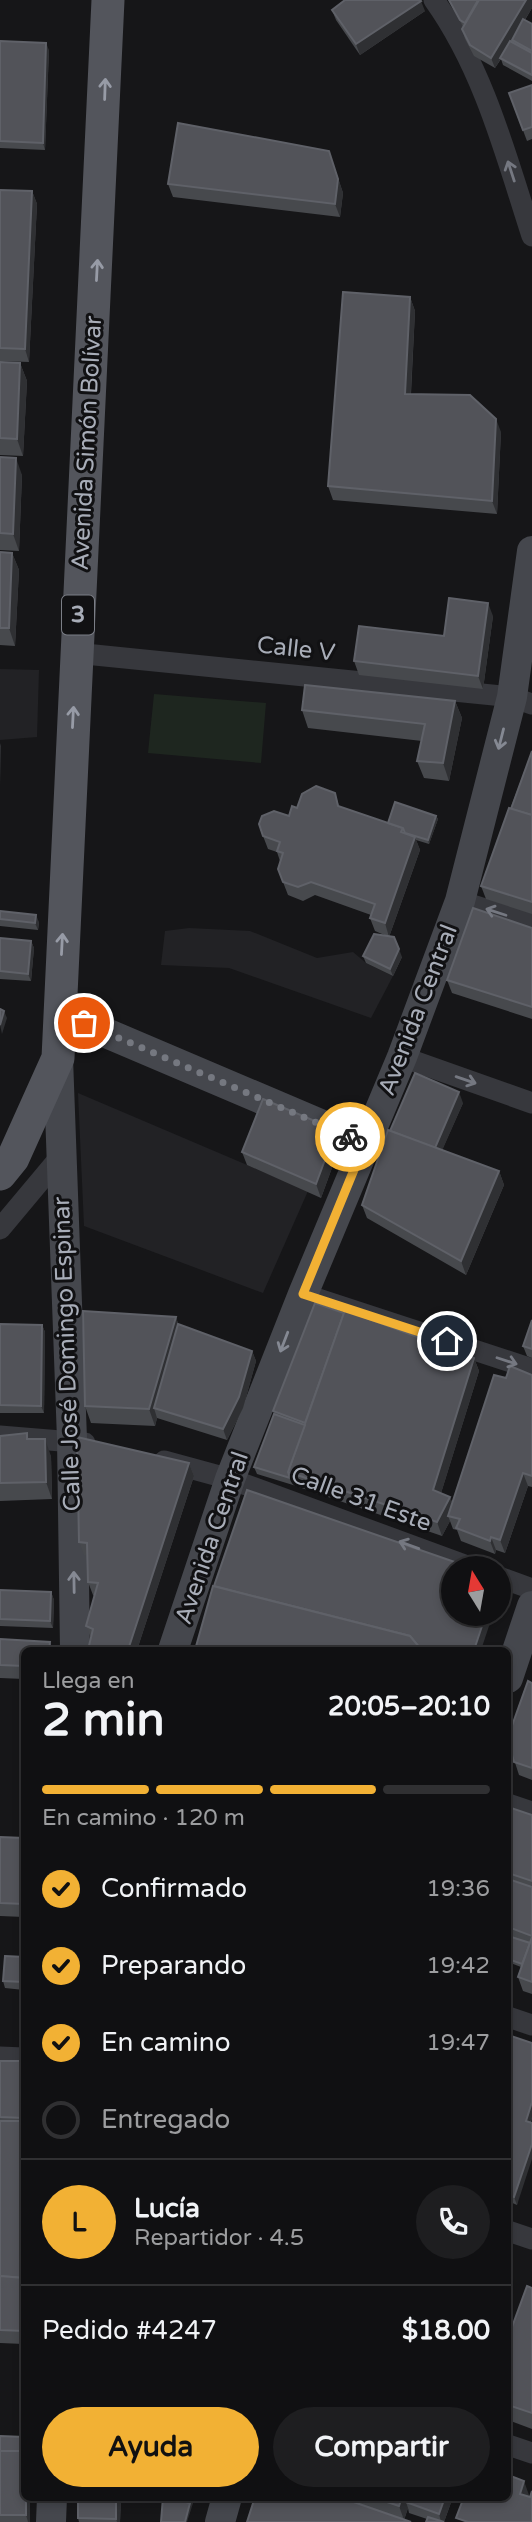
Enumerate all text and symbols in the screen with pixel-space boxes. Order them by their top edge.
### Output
one-way arrow [98,78,111,101]
one-way arrow [504,161,516,183]
one-way arrow [90,259,103,282]
street label: Avenida Simón Bolívar [66,314,108,571]
road number: 3 [62,596,94,635]
street label: Calle V [255,630,337,668]
one-way arrow [66,706,79,729]
one-way arrow [494,727,507,750]
one-way arrow [486,905,508,918]
street label: Avenida Central [372,920,464,1100]
one-way arrow [56,933,69,956]
pin [54,993,114,1053]
icon: bag [65,1004,103,1042]
one-way arrow [455,1075,477,1087]
courier [315,1102,385,1172]
icon: bike [331,1118,369,1156]
street label: Calle José Domingo Espinar [47,1195,87,1512]
pin [417,1311,477,1371]
icon: home [428,1322,466,1360]
one-way arrow [277,1331,289,1353]
one-way arrow [496,1356,518,1368]
street label: Avenida Central [169,1448,255,1628]
street label: Calle 31 Este [287,1460,435,1538]
one-way arrow [399,1537,421,1550]
north arrow [441,1556,511,1626]
map controls [441,1556,511,1626]
one-way arrow [67,1571,80,1594]
text: Llega en [42,1667,134,1695]
text: 20:05–20:10 [328,1691,490,1722]
text: 2 min [42,1693,165,1748]
text: En camino · 120 m [42,1804,245,1832]
icon: check [42,1870,80,1908]
text: Confirmado [101,1873,247,1904]
text: 19:36 [426,1875,490,1903]
icon: check [42,1947,80,1985]
text: Preparando [101,1950,246,1981]
text: 19:42 [426,1952,490,1980]
icon: check [42,2024,80,2062]
text: En camino [101,2027,230,2058]
text: 19:47 [426,2029,490,2057]
text: Entregado [101,2104,230,2135]
button: phone [416,2185,490,2259]
text: Lucía [134,2193,200,2224]
text: L [72,2207,86,2238]
text: Repartidor · 4.5 [134,2224,304,2252]
text: Pedido #4247 [42,2315,217,2346]
text: $18.00 [402,2315,490,2346]
button: Ayuda [42,2407,259,2487]
button: Compartir [273,2407,490,2487]

